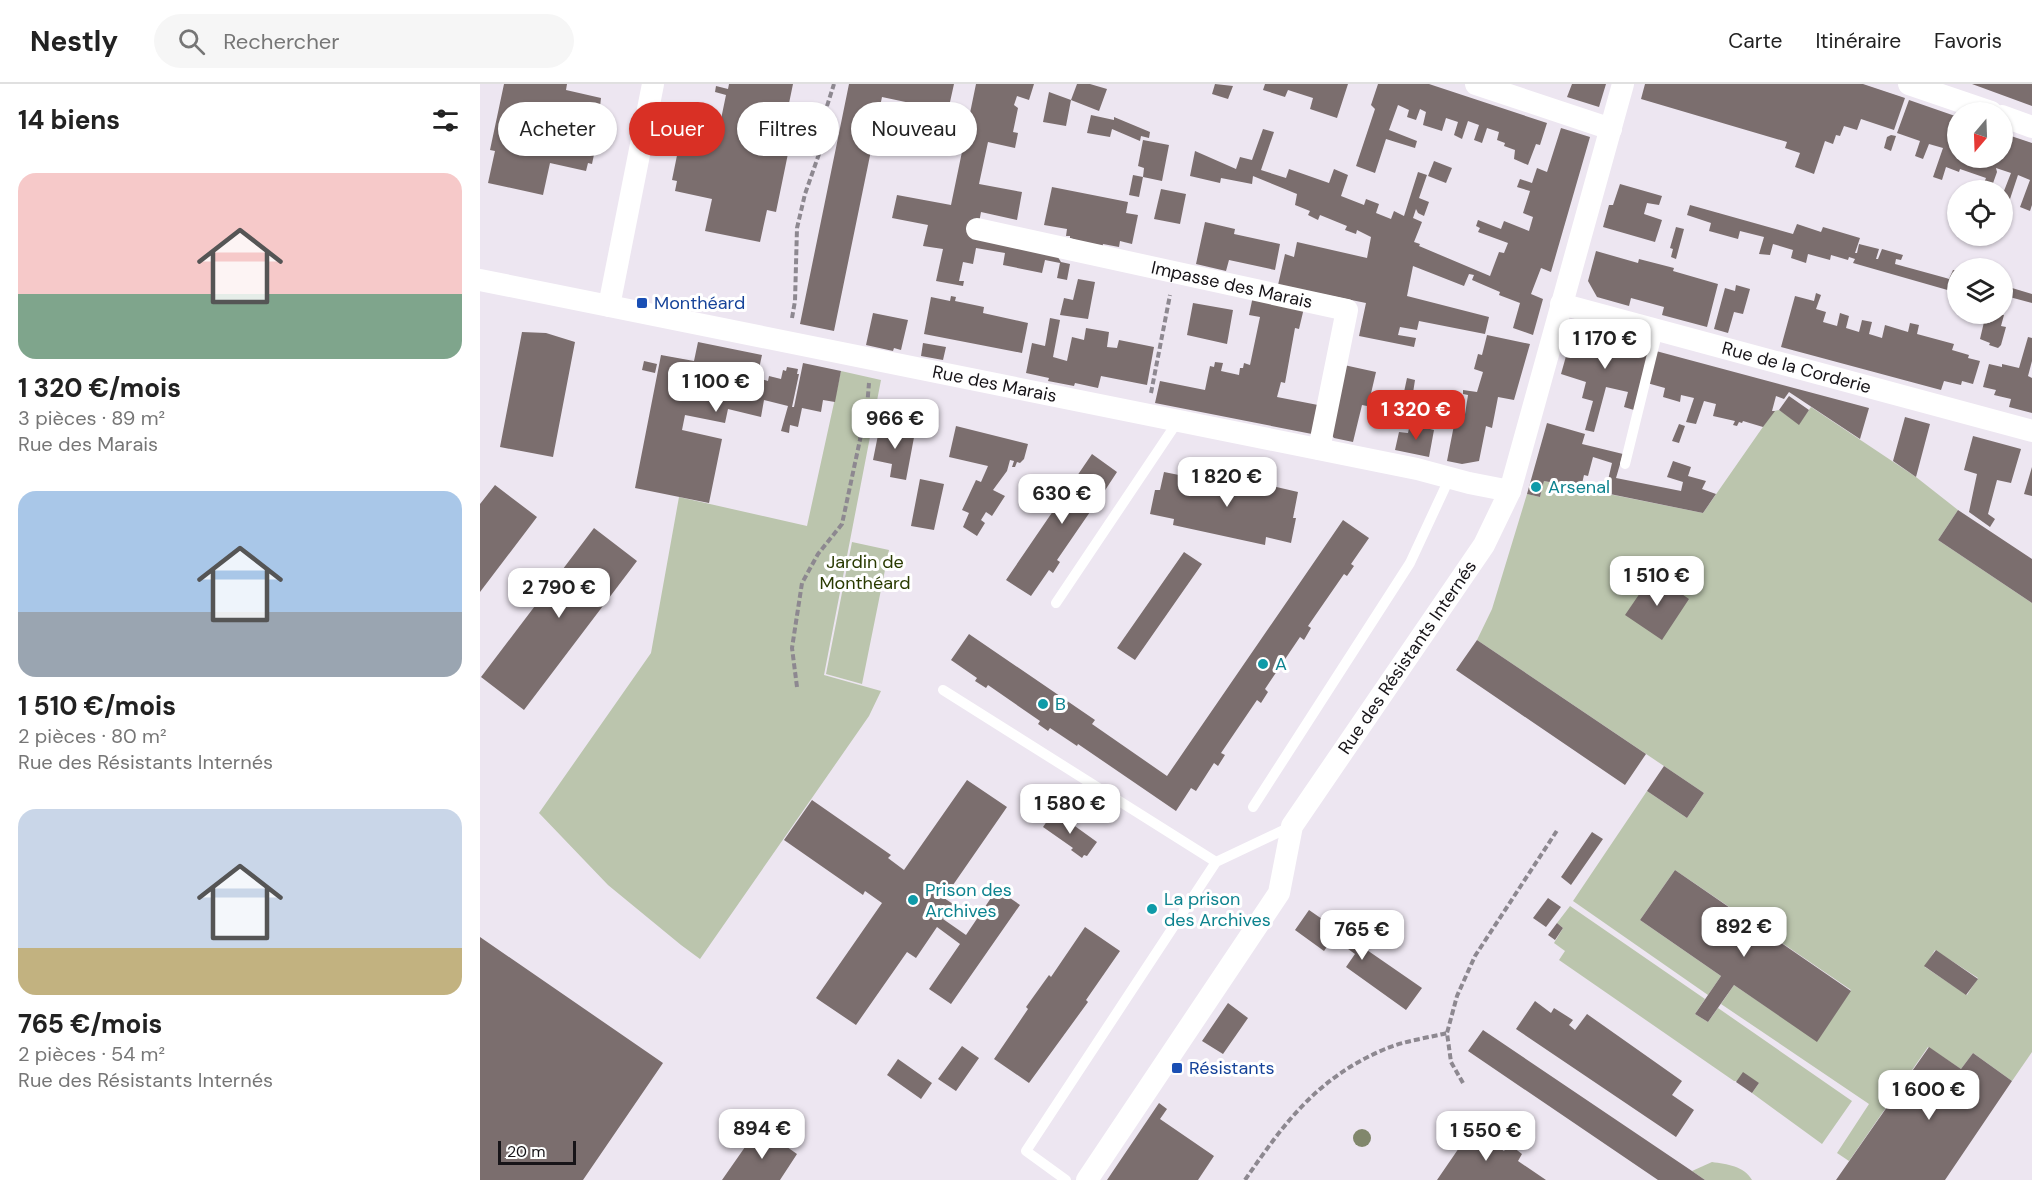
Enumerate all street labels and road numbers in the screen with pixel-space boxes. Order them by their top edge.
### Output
street label: Impasse des Marais [1149,255,1315,314]
street label: Rue de la Corderie [1719,336,1874,399]
street label: Rue des Marais [930,360,1059,408]
street label: Rue des Résistants Internés [1333,556,1482,759]

